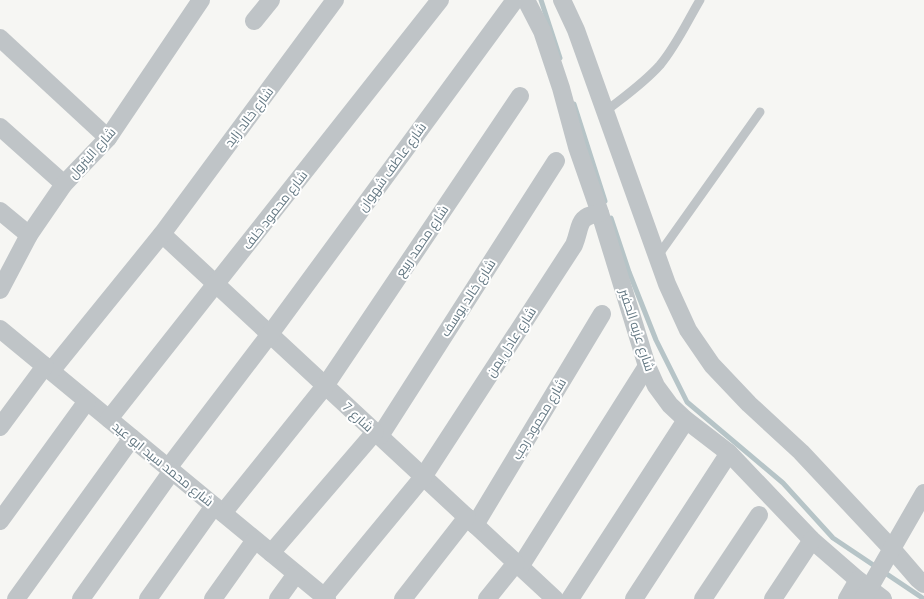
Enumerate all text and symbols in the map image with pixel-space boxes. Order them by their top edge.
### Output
street label: شارع خالد زايد [221,84,277,150]
street label: شارع عاطف شهوان [354,119,430,215]
street label: شارع البترول [65,124,119,182]
street label: شارع محمود خلف [239,167,311,253]
street label: شارع محمد ربيع [392,202,452,280]
street label: شارع خالد يوسف [437,256,499,340]
street label: شارع عزبه الحفير [615,286,658,373]
street label: شارع عادل يمن [482,304,540,380]
street label: شارع محمود رجب [508,375,570,463]
street label: شارع 7 [339,399,377,435]
street label: شارع محمد سيد ابو عيد [109,418,217,510]

